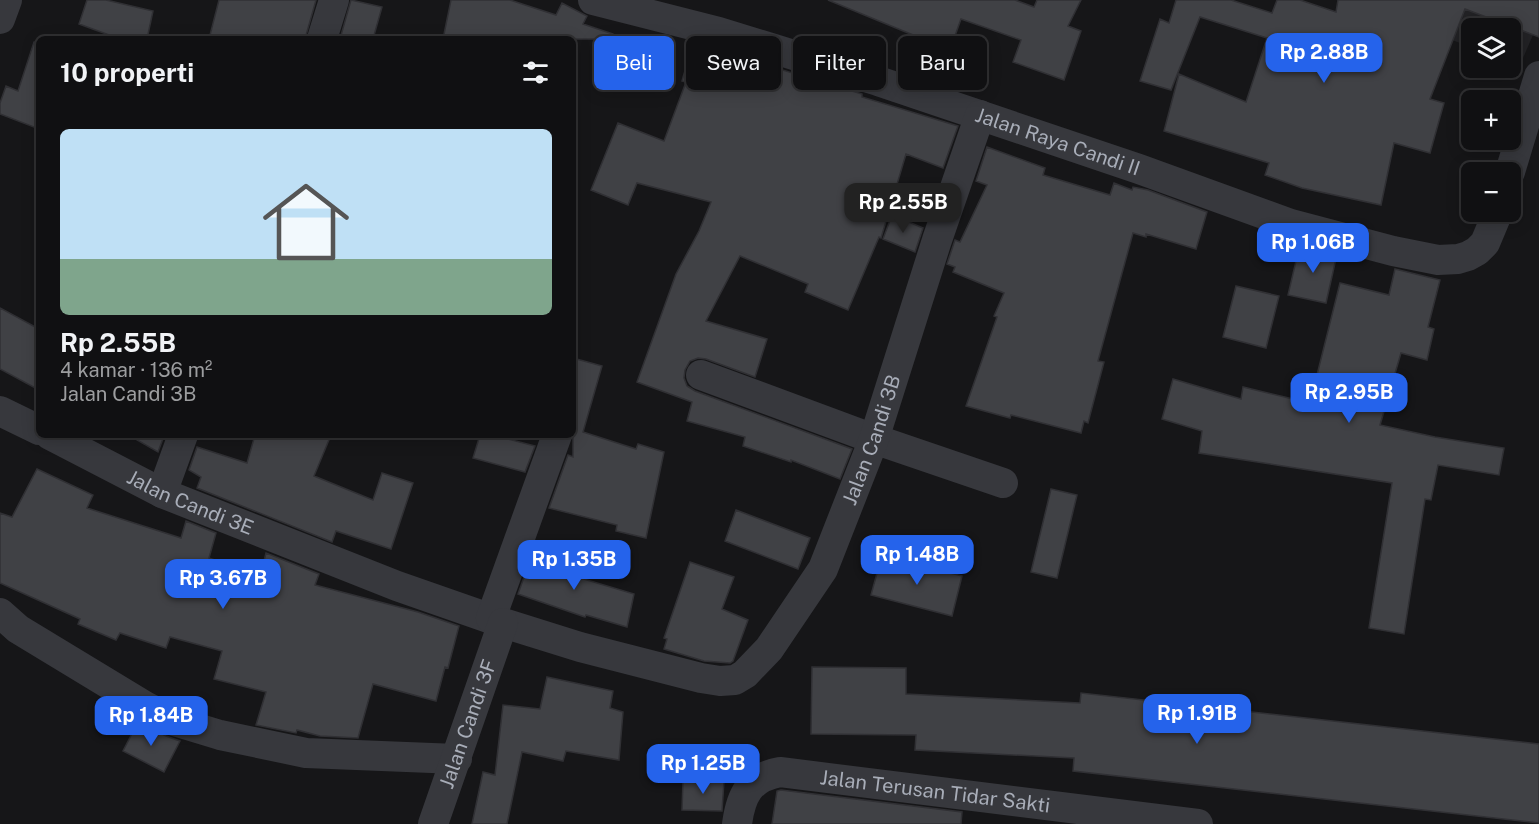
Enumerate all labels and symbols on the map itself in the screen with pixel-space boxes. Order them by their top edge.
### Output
pin: Rp 2.88B [1262,33,1386,84]
street label: Jalan Raya Candi II [972,103,1143,180]
pin: Rp 2.55B [841,183,965,234]
pin: Rp 1.06B [1251,223,1375,274]
street label: Jalan Candi 3B [837,372,906,508]
pin: Rp 2.95B [1287,373,1411,424]
street label: Jalan Candi 3E [123,465,257,540]
pin: Rp 1.48B [855,535,979,586]
pin: Rp 1.35B [512,540,636,591]
pin: Rp 3.67B [161,559,285,610]
street label: Jalan Candi 3F [434,656,501,792]
pin: Rp 1.91B [1135,694,1259,745]
pin: Rp 1.84B [89,696,213,747]
pin: Rp 1.25B [641,744,765,795]
street label: Jalan Terusan Tidar Sakti [819,765,1052,818]

